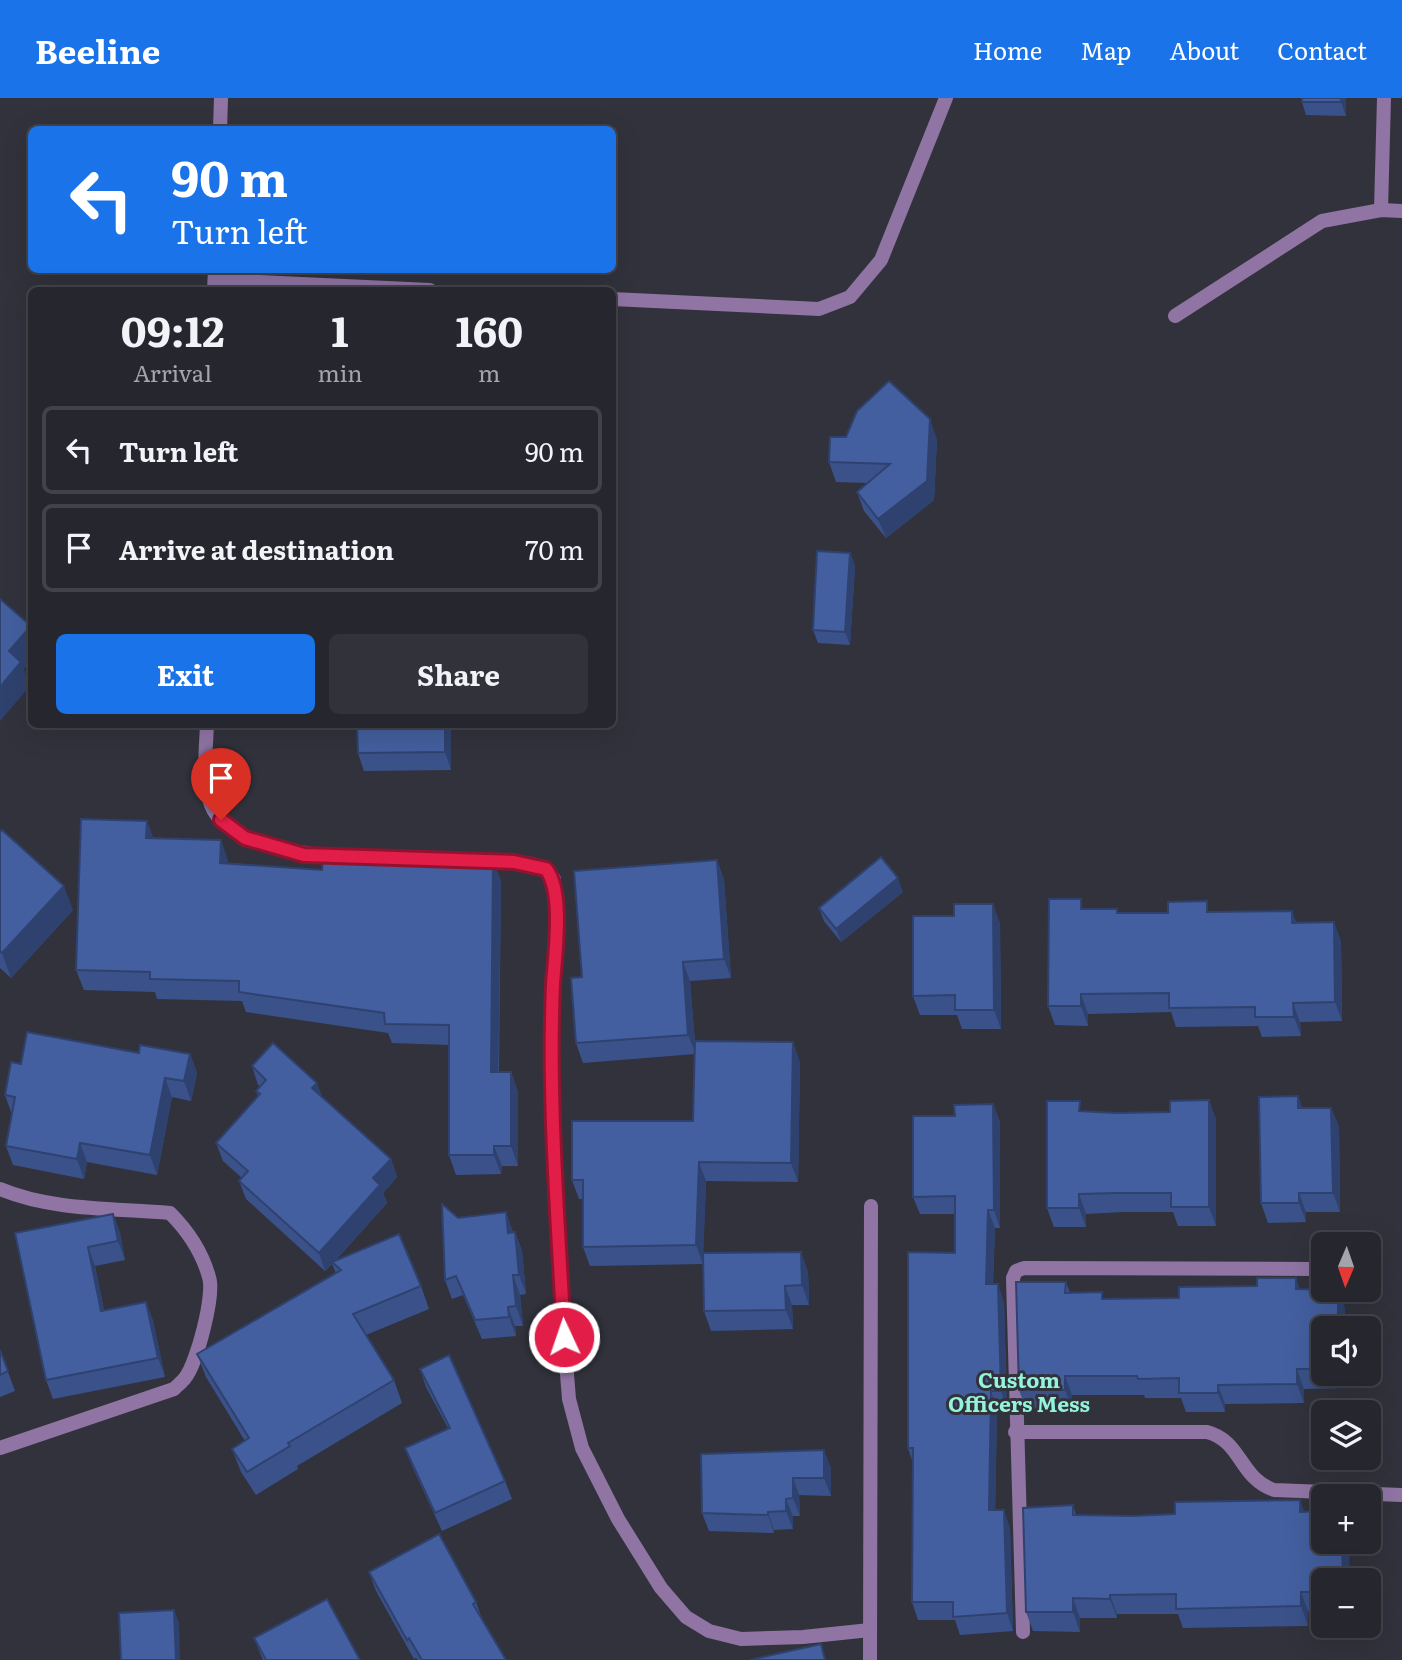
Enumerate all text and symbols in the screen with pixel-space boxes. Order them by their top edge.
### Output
text: Beeline [35,25,160,74]
text: Home [973,32,1042,67]
text: Map [1080,32,1131,67]
text: About [1169,32,1239,67]
text: Contact [1277,32,1367,67]
text: 90 m [171,139,288,212]
icon: left [56,154,147,245]
text: Turn left [171,206,308,254]
text: 09:12 [121,298,225,360]
text: 1 [331,298,349,360]
text: 160 [455,298,523,360]
text: Arrival [133,355,212,389]
text: min [317,355,363,389]
text: m [478,355,500,389]
icon: left [60,431,98,469]
text: Turn left [119,431,238,470]
text: 90 m [525,431,584,470]
icon: arrive [60,529,98,567]
text: Arrive at destination [119,529,394,568]
text: 70 m [525,529,584,568]
button: Exit [56,634,315,714]
button: Share [329,634,588,714]
pin [191,748,251,820]
icon: arrive [202,759,240,797]
north arrow [1311,1232,1381,1302]
map controls [1311,1232,1381,1638]
position arrow [527,1300,601,1374]
button: sound [1311,1316,1381,1386]
district label: Custom Officers Mess [948,1363,1090,1418]
button: layers [1311,1400,1381,1470]
button: + [1311,1484,1381,1554]
button: − [1311,1568,1381,1638]

